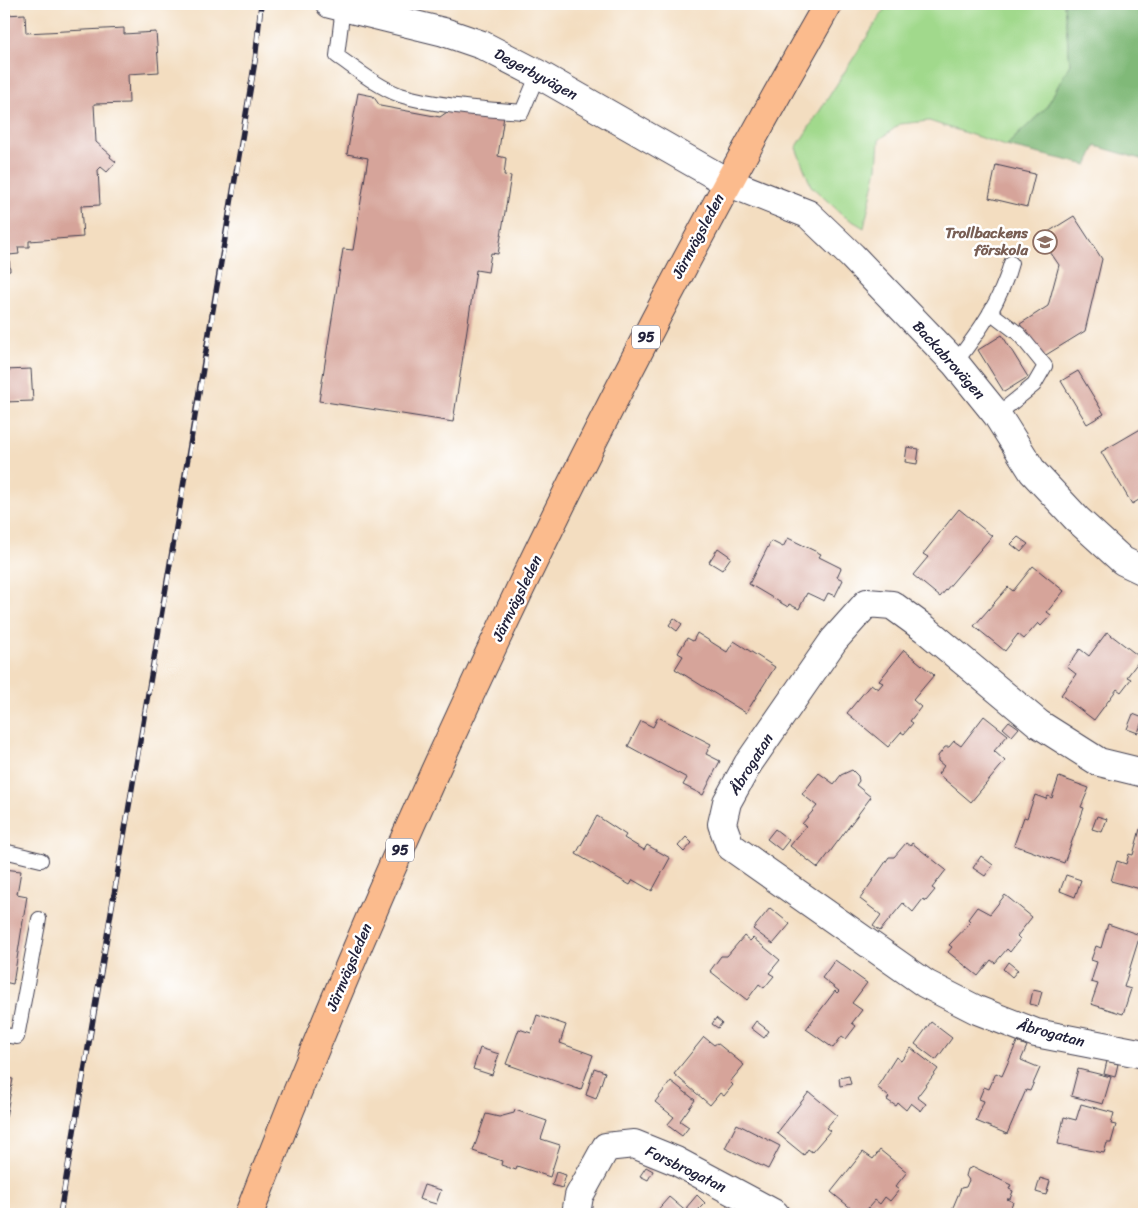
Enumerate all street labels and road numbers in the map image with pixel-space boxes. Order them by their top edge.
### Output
street label: Degerbyvägen [489,41,583,107]
street label: Järnvägsleden [664,189,731,284]
street label: Backabrovägen [906,314,992,406]
road number: 95 [632,326,660,348]
street label: Järnvägsleden [484,550,549,647]
street label: Åbrogatan [721,728,780,801]
road number: 95 [386,838,414,862]
street label: Järnvägsleden [318,919,379,1016]
street label: Åbrogatan [1013,1011,1088,1055]
street label: Forsbrogatan [641,1138,731,1200]

